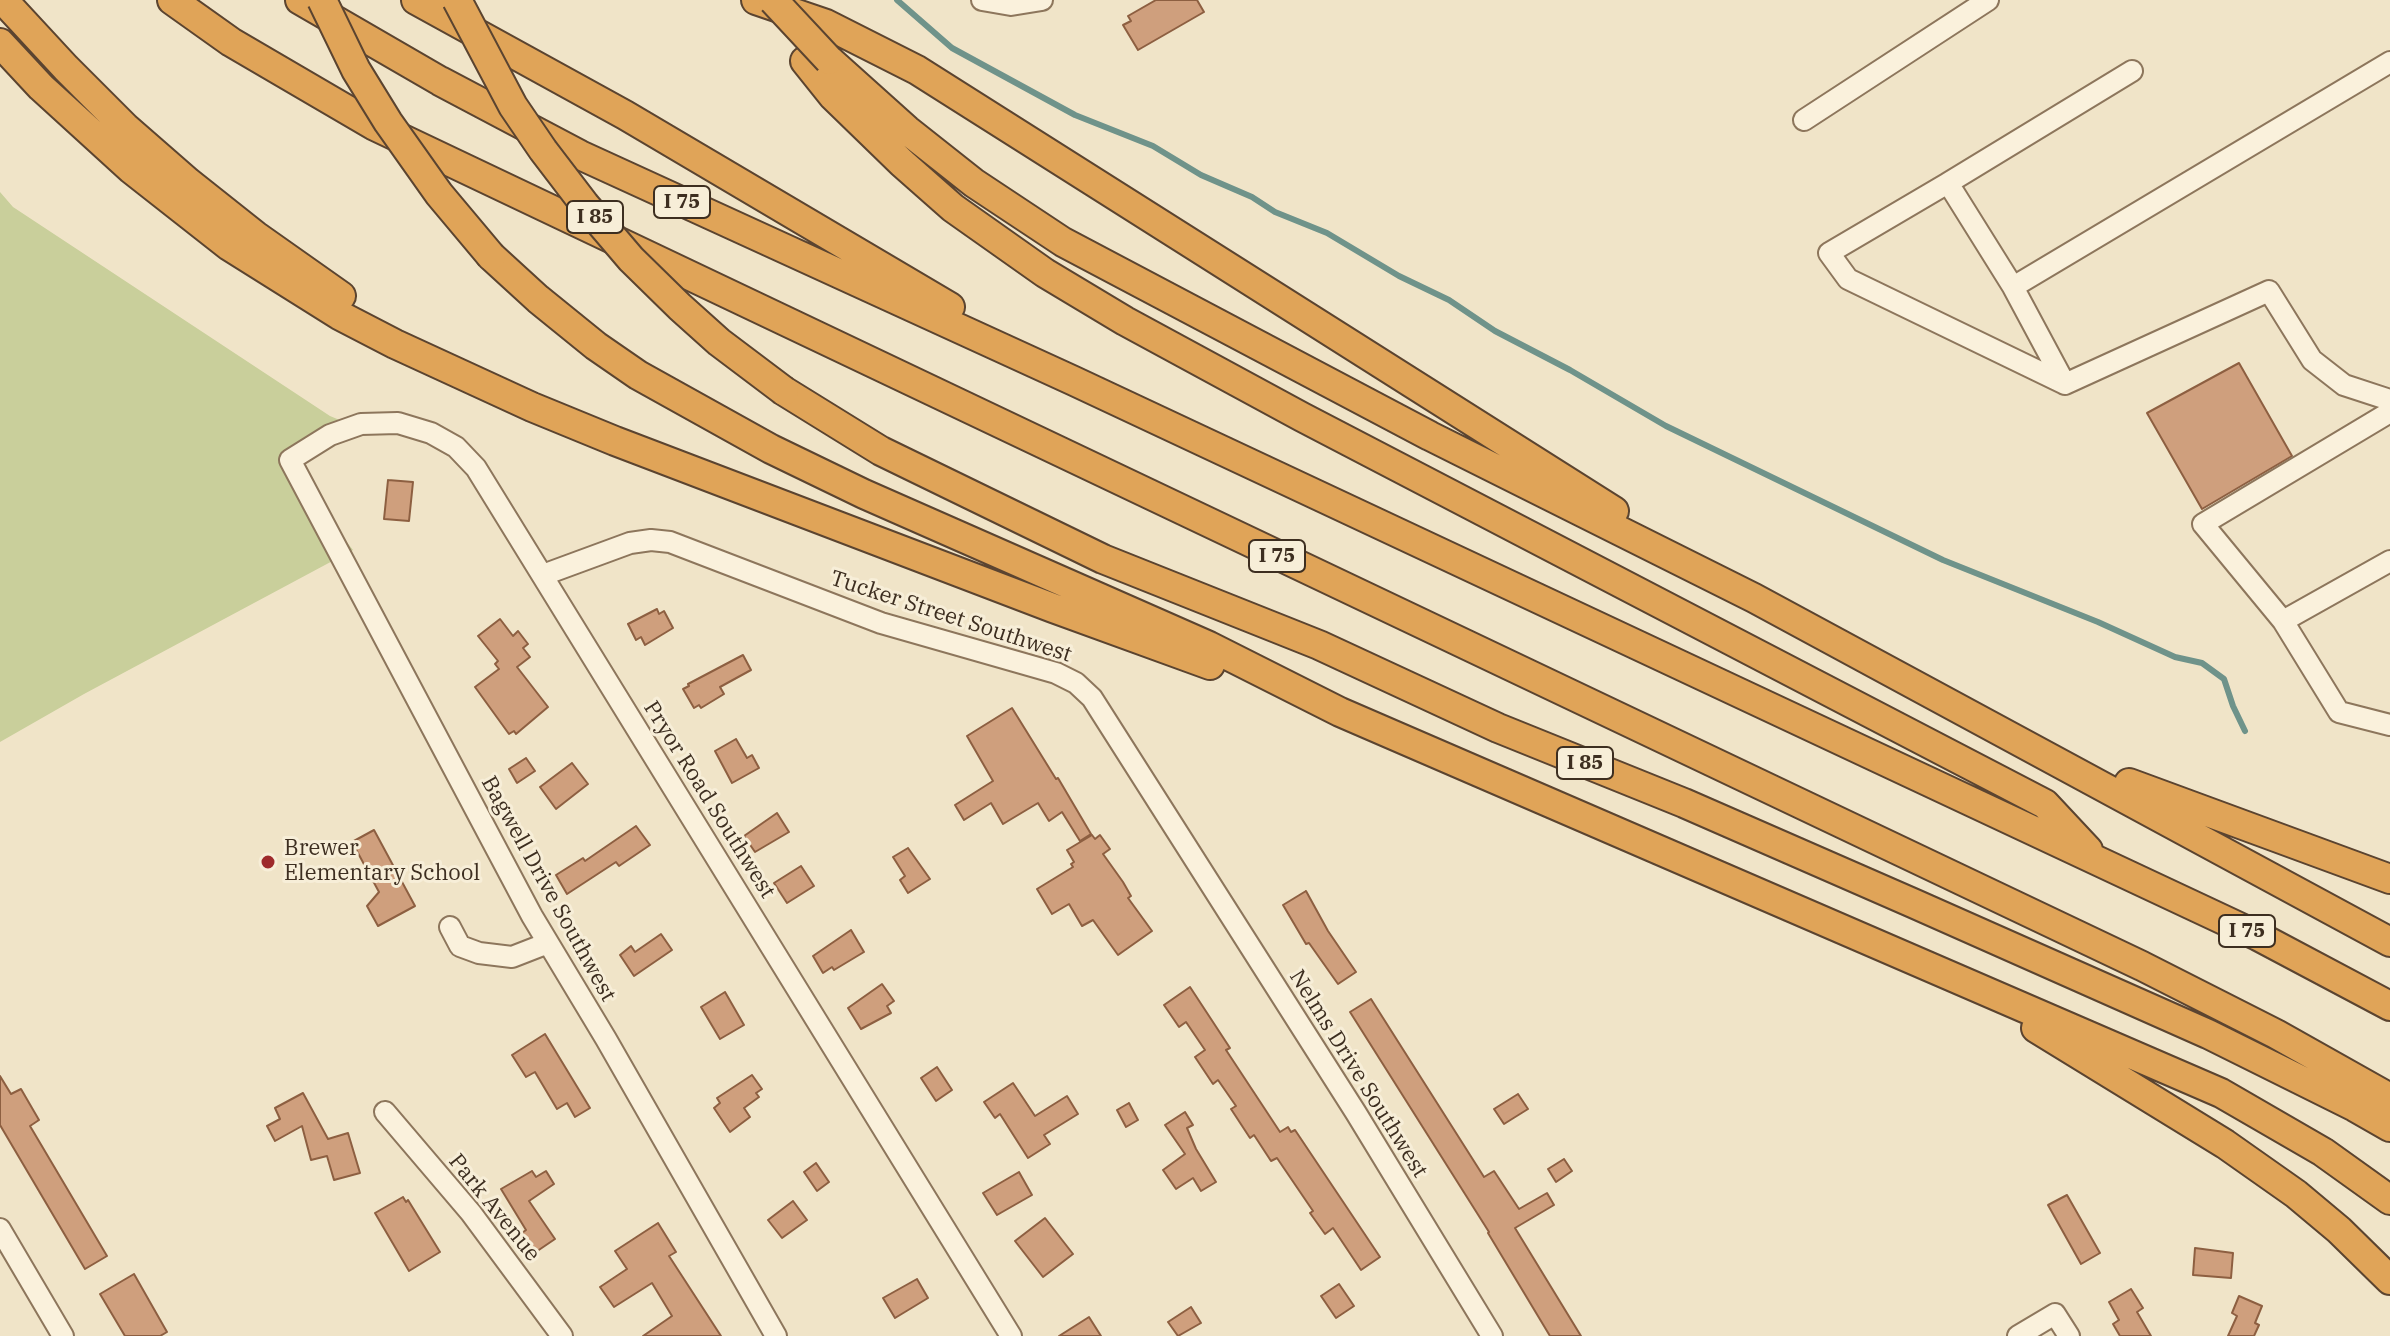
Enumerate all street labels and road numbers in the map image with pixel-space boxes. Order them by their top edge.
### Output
road number: I 75 [654,186,710,218]
road number: I 85 [567,201,623,233]
road number: I 75 [1249,540,1305,572]
street label: Tucker Street Southwest [827,565,1075,669]
street label: Pryor Road Southwest [637,696,781,904]
road number: I 85 [1557,747,1613,779]
street label: Bagwell Drive Southwest [475,772,621,1006]
road number: I 75 [2219,915,2275,947]
street label: Nelms Drive Southwest [1283,965,1433,1183]
street label: Park Avenue [443,1149,545,1267]

